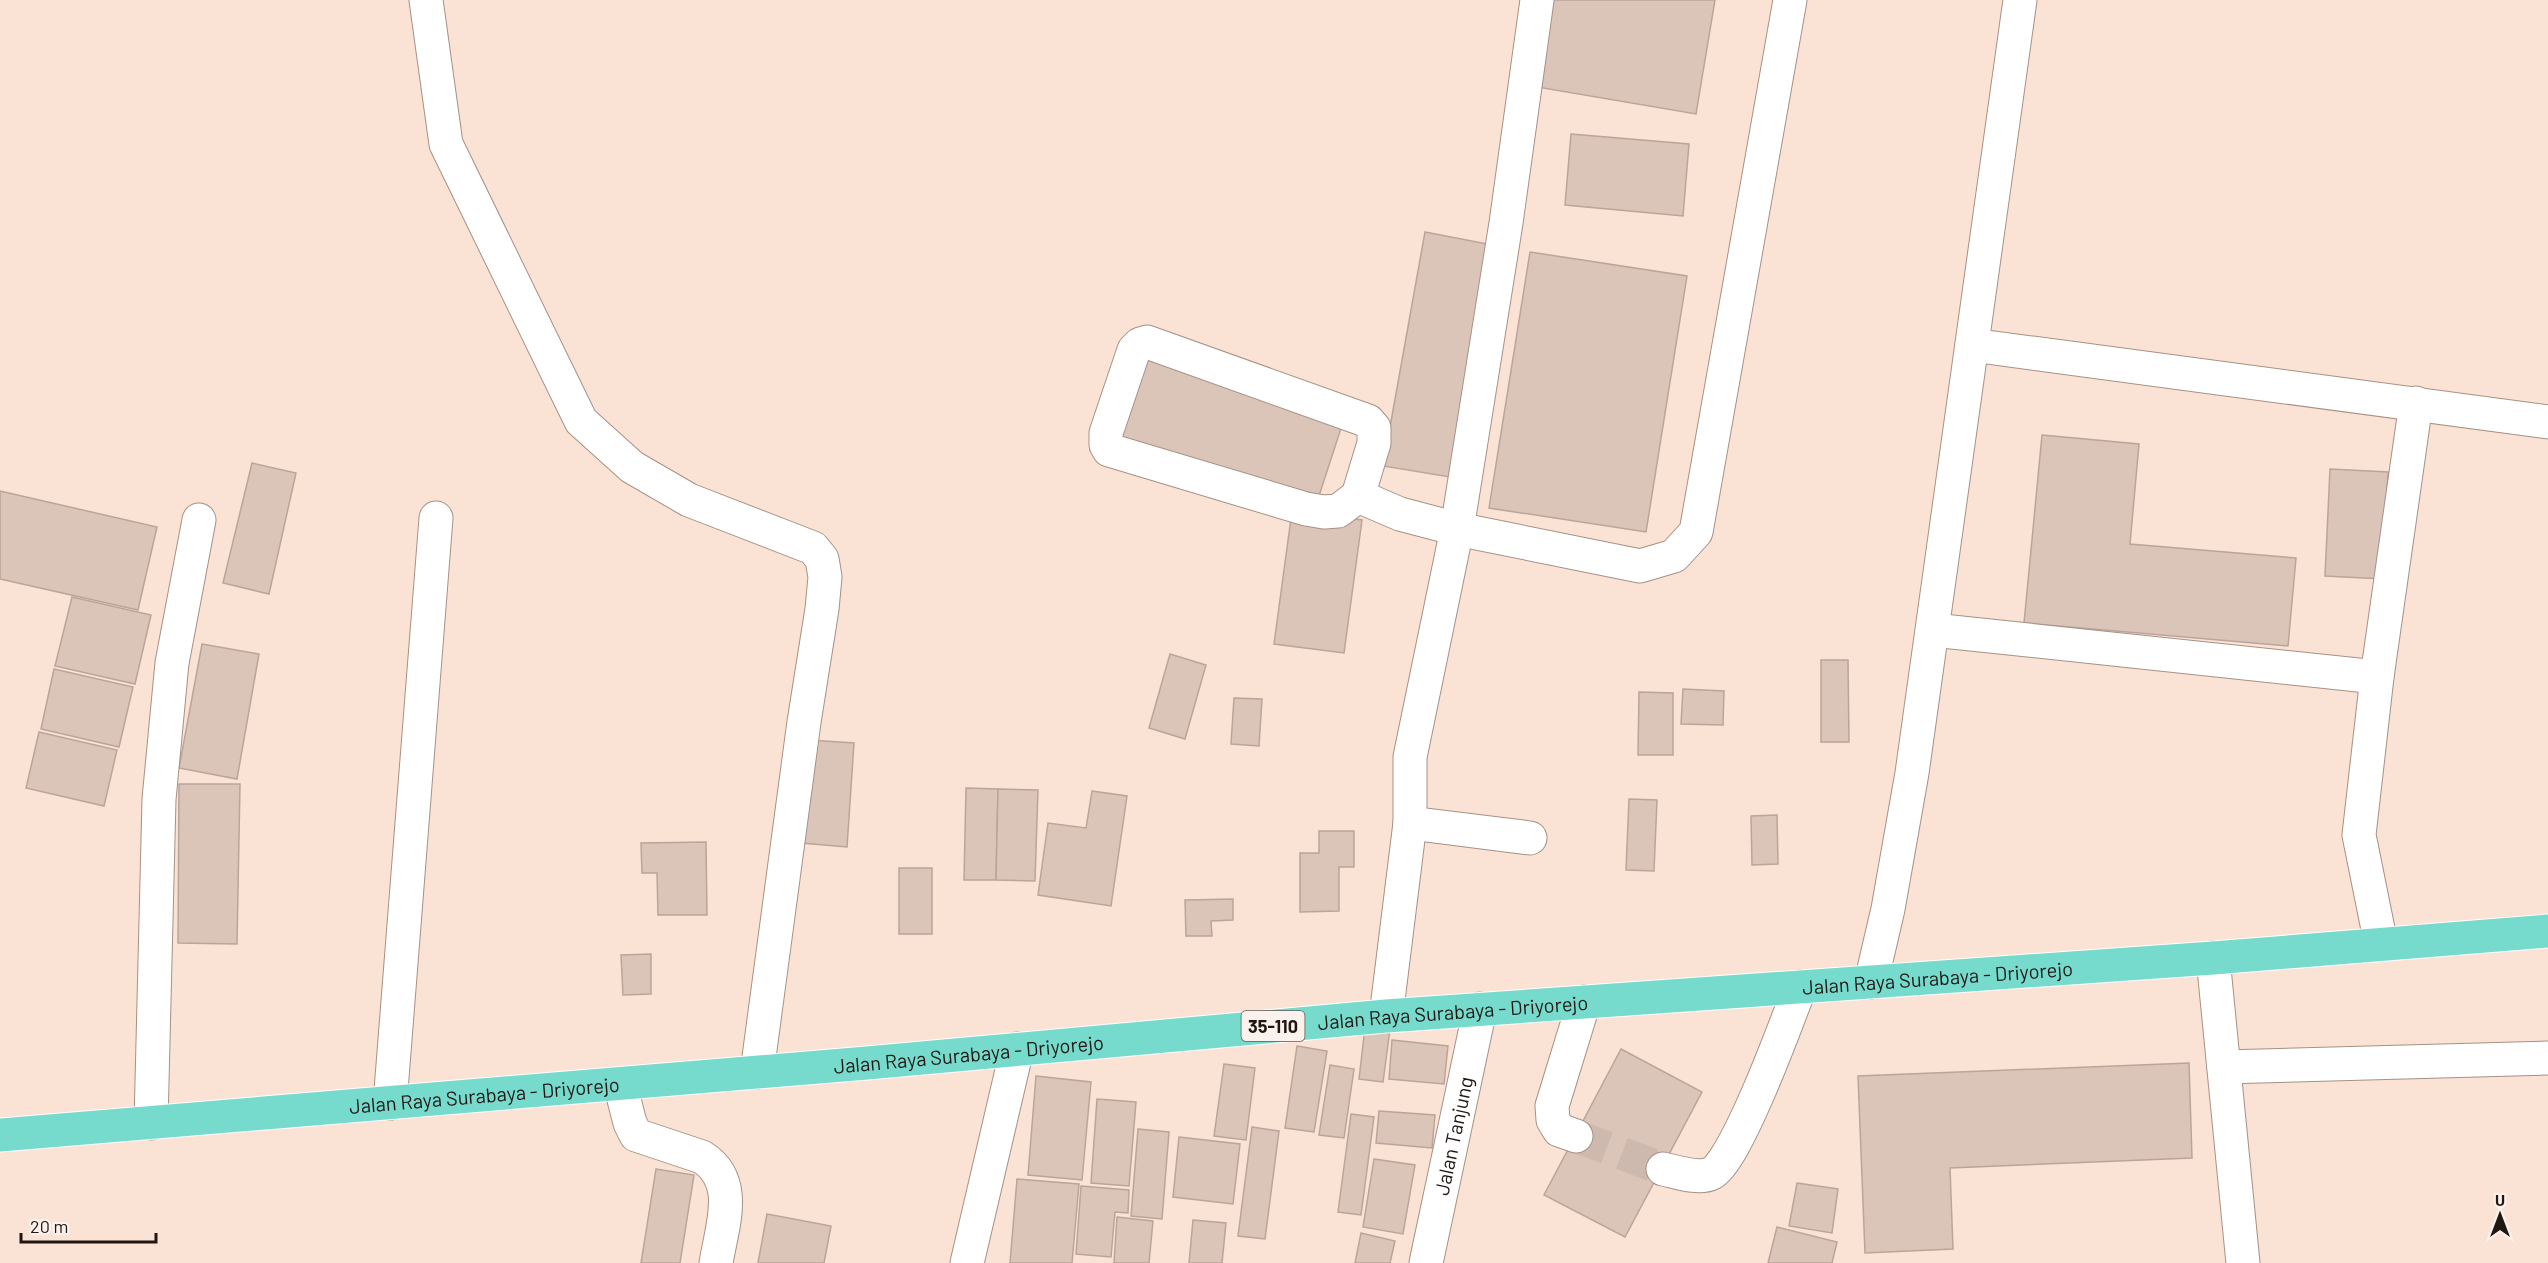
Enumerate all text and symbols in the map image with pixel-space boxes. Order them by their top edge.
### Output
street label: Jalan Raya Surabaya - Driyorejo [1801,956,2074,999]
street label: Jalan Raya Surabaya - Driyorejo [1316,990,1589,1034]
road number: 35-110 [1242,1011,1304,1041]
street label: Jalan Raya Surabaya - Driyorejo [832,1030,1105,1078]
street label: Jalan Raya Surabaya - Driyorejo [348,1072,621,1118]
street label: Jalan Tanjung [1429,1074,1477,1197]
north arrow [2470,1185,2530,1245]
text: U [2495,1190,2505,1209]
scale bar [21,1206,156,1244]
text: 20 m [30,1215,68,1237]

